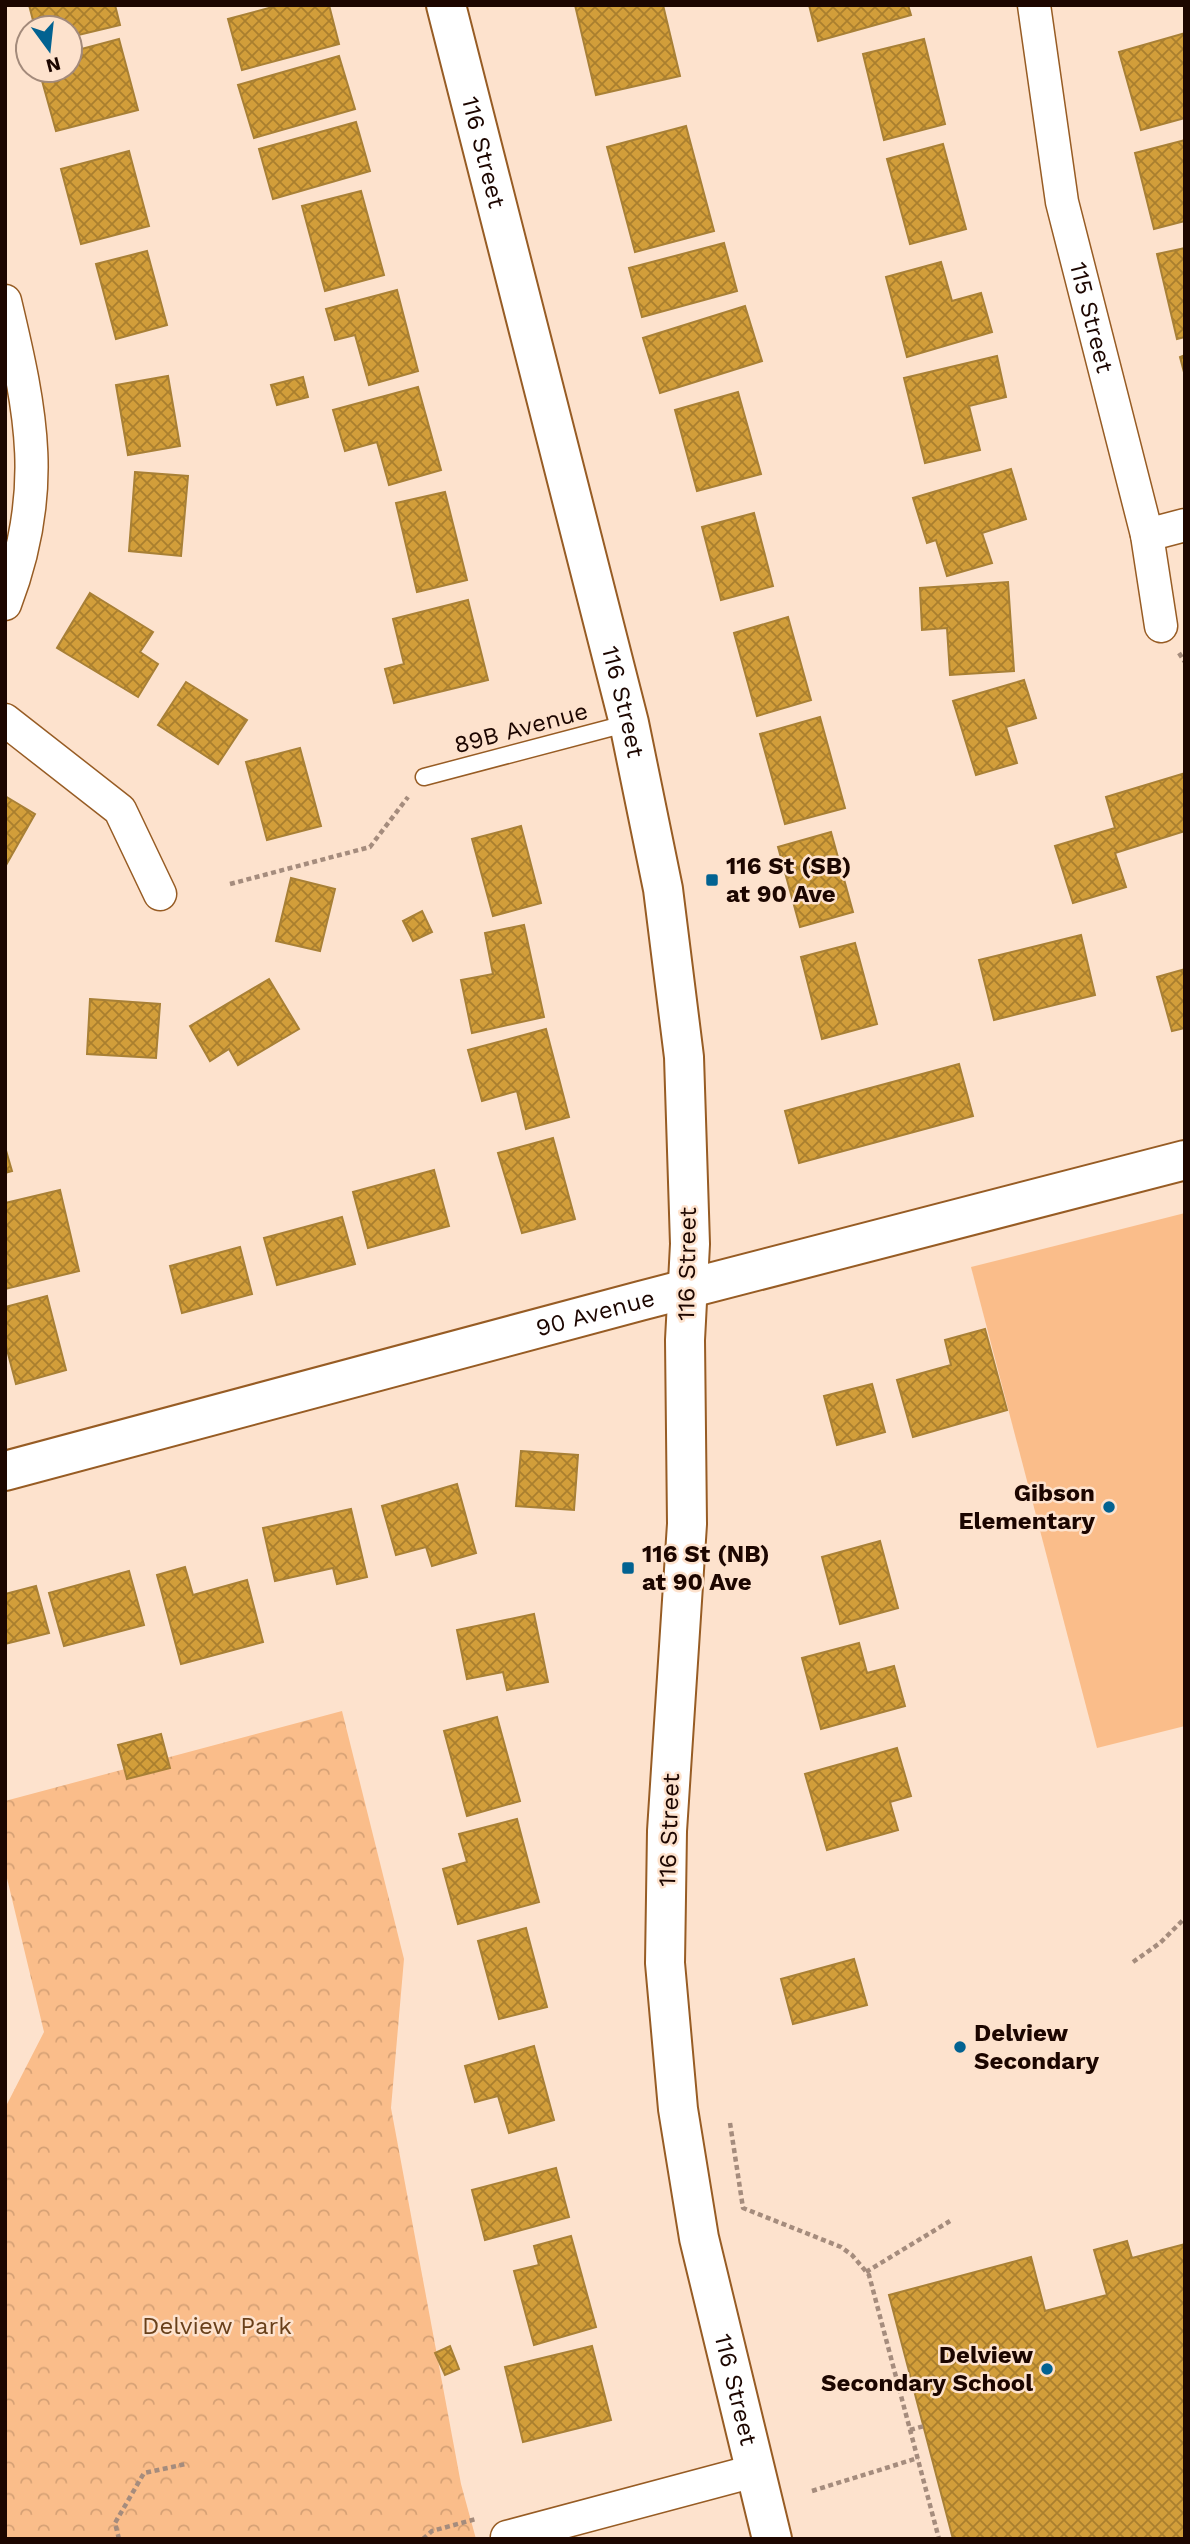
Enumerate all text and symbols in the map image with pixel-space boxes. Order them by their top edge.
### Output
north arrow [14,14,84,84]
text: N [43,52,63,78]
street label: 116 Street [456,94,511,211]
street label: 115 Street [1064,259,1119,376]
street label: 116 Street [596,643,650,760]
street label: 89B Avenue [451,697,591,759]
place label: 116 St (SB) at 90 Ave [726,852,851,908]
marker: 116 St (SB) at 90 Ave [704,872,720,888]
street label: 116 Street [672,1207,702,1321]
street label: 90 Avenue [533,1284,658,1342]
place label: Gibson Elementary [958,1479,1095,1535]
marker: Gibson Elementary [1101,1499,1117,1515]
place label: 116 St (NB) at 90 Ave [642,1540,770,1596]
marker: 116 St (NB) at 90 Ave [620,1560,636,1576]
street label: 116 Street [653,1773,685,1887]
place label: Delview Secondary [974,2019,1100,2075]
marker: Delview Secondary [952,2039,968,2055]
park label: Delview Park [142,2312,292,2340]
street label: 116 Street [709,2331,763,2448]
place label: Delview Secondary School [821,2341,1033,2397]
marker: Delview Secondary School [1039,2361,1055,2377]

